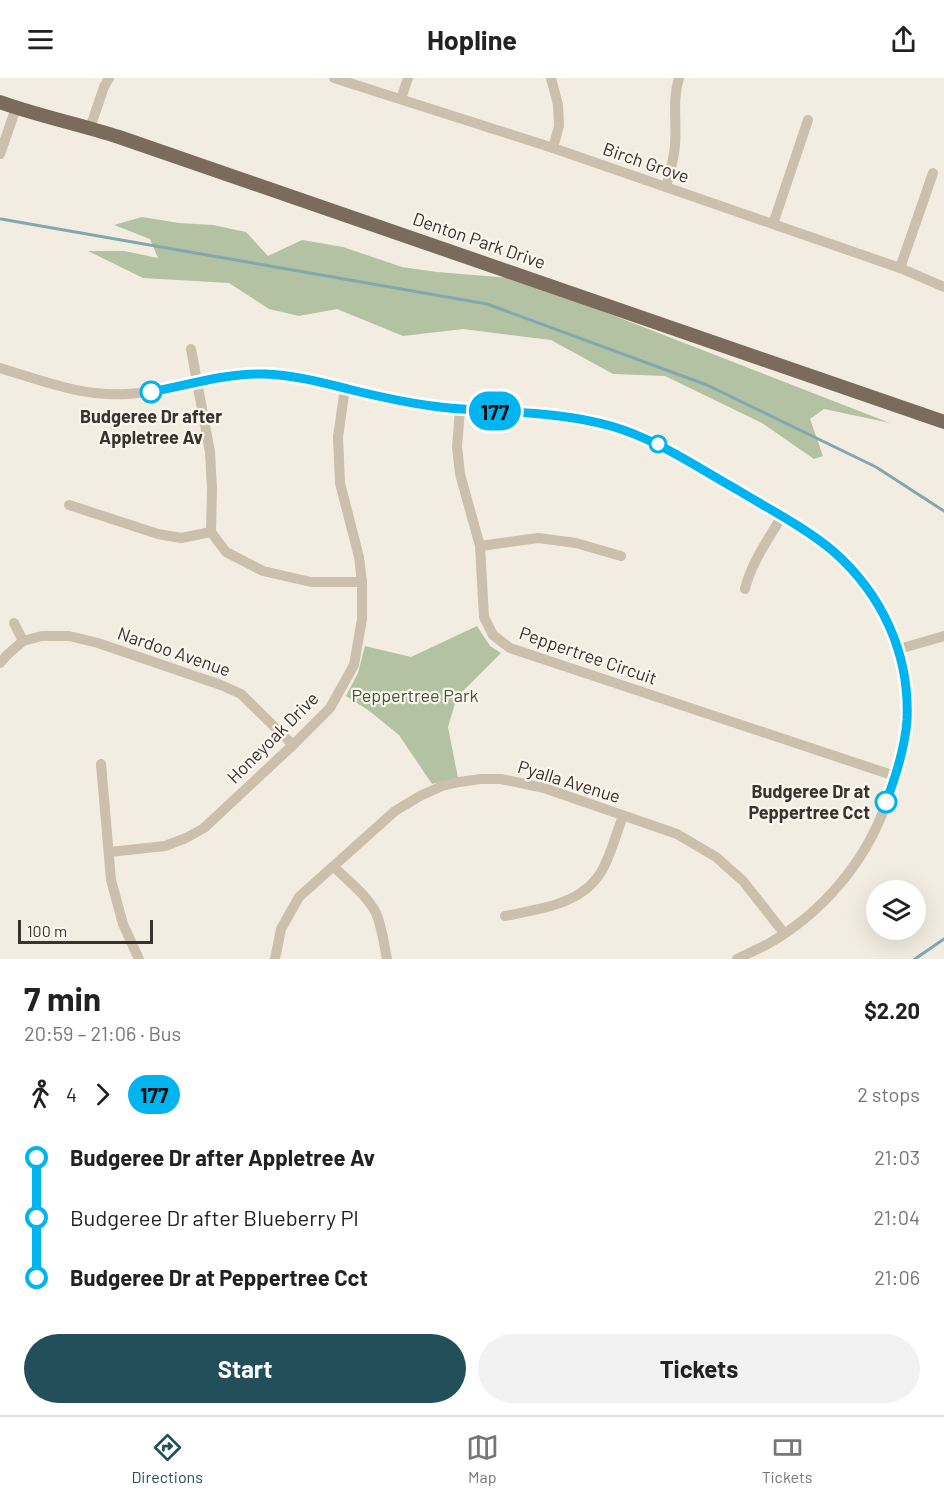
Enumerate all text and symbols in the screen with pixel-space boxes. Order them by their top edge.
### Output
icon: menu [24,23,57,56]
text: Hopline [427,23,517,55]
icon: share [887,23,920,56]
street label: Birch Grove [600,137,692,187]
street label: Denton Park Drive [410,207,549,273]
marker: Budgeree Dr after Appletree Av [140,381,162,403]
line badge: 177 [460,392,530,430]
text: 177 [481,399,509,424]
place label: Budgeree Dr after Appletree Av [80,405,222,448]
unlabelled marker [649,435,667,453]
street label: Nardoo Avenue [115,621,234,681]
street label: Peppertree Circuit [517,621,660,689]
park label: Peppertree Park [351,684,479,706]
street label: Honeyoak Drive [222,687,323,788]
street label: Pyalla Avenue [515,755,623,807]
place label: Budgeree Dr at Peppertree Cct [749,780,870,823]
marker: Budgeree Dr at Peppertree Cct [875,791,897,813]
map controls [866,880,926,940]
button: layers [866,880,926,940]
scale bar [18,917,153,944]
text: 100 m [27,921,67,940]
text: 7 min [24,978,101,1018]
text: $2.20 [864,997,920,1023]
text: 20:59 – 21:06 · Bus [24,1021,181,1045]
icon: walk [24,1078,57,1111]
icon: forward [86,1078,119,1111]
text: 4 [66,1082,77,1106]
text: 177 [140,1082,168,1107]
text: 2 stops [857,1082,920,1106]
text: Budgeree Dr after Appletree Av [70,1144,375,1170]
text: 21:03 [874,1145,920,1169]
text: Budgeree Dr after Blueberry Pl [70,1204,359,1230]
text: 21:04 [873,1205,920,1229]
text: Budgeree Dr at Peppertree Cct [70,1264,368,1290]
text: 21:06 [874,1265,920,1289]
button: Start [24,1334,466,1403]
button: Tickets [478,1334,920,1403]
tab: Directions [131,1431,203,1486]
tab: Map [466,1431,499,1486]
tab: Tickets [762,1431,813,1486]

